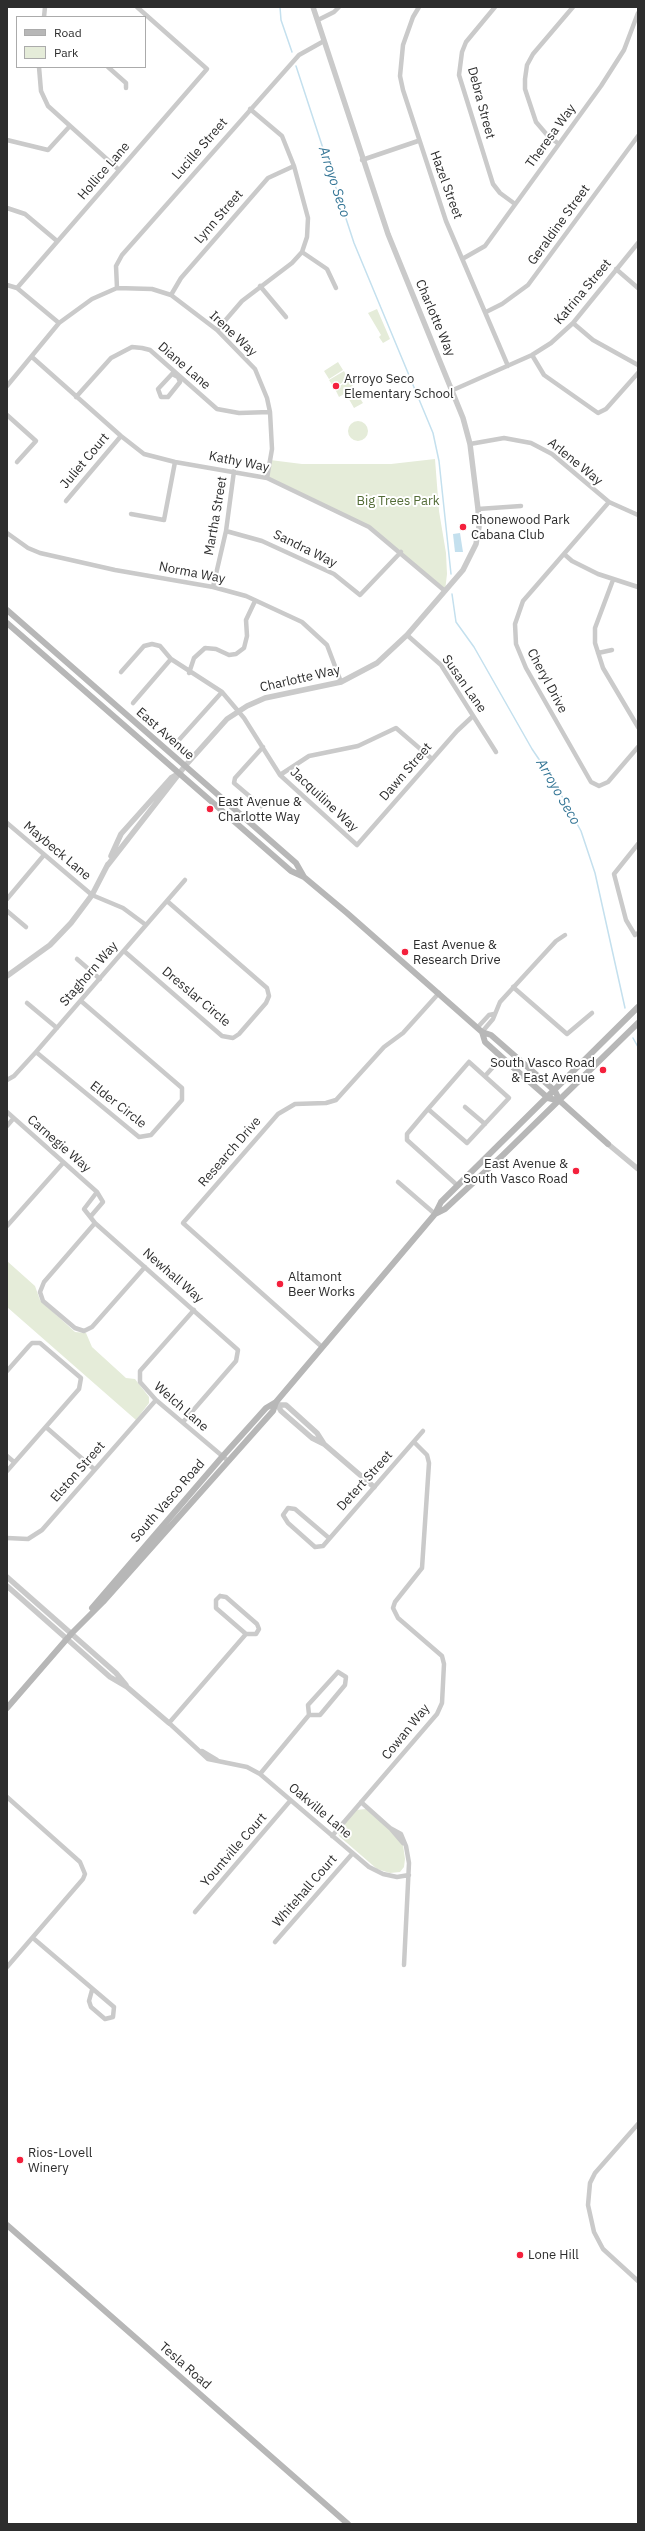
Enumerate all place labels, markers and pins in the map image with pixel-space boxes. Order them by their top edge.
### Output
place label: Arroyo Seco Elementary School [344,371,454,402]
marker: Arroyo Seco Elementary School [331,381,341,391]
place label: Rhonewood Park Cabana Club [471,512,570,543]
marker: Rhonewood Park Cabana Club [458,522,468,532]
place label: East Avenue & Charlotte Way [218,794,302,825]
marker: East Avenue & Charlotte Way [205,804,215,814]
place label: East Avenue & Research Drive [413,937,501,968]
marker: East Avenue & Research Drive [400,947,410,957]
place label: South Vasco Road & East Avenue [490,1055,595,1086]
marker: South Vasco Road & East Avenue [598,1065,608,1075]
place label: East Avenue & South Vasco Road [463,1156,568,1187]
marker: East Avenue & South Vasco Road [571,1166,581,1176]
place label: Altamont Beer Works [288,1269,355,1300]
marker: Altamont Beer Works [275,1279,285,1289]
place label: Rios-Lovell Winery [28,2145,92,2176]
marker: Rios-Lovell Winery [15,2155,25,2165]
place label: Lone Hill [528,2247,579,2263]
marker: Lone Hill [515,2250,525,2260]

